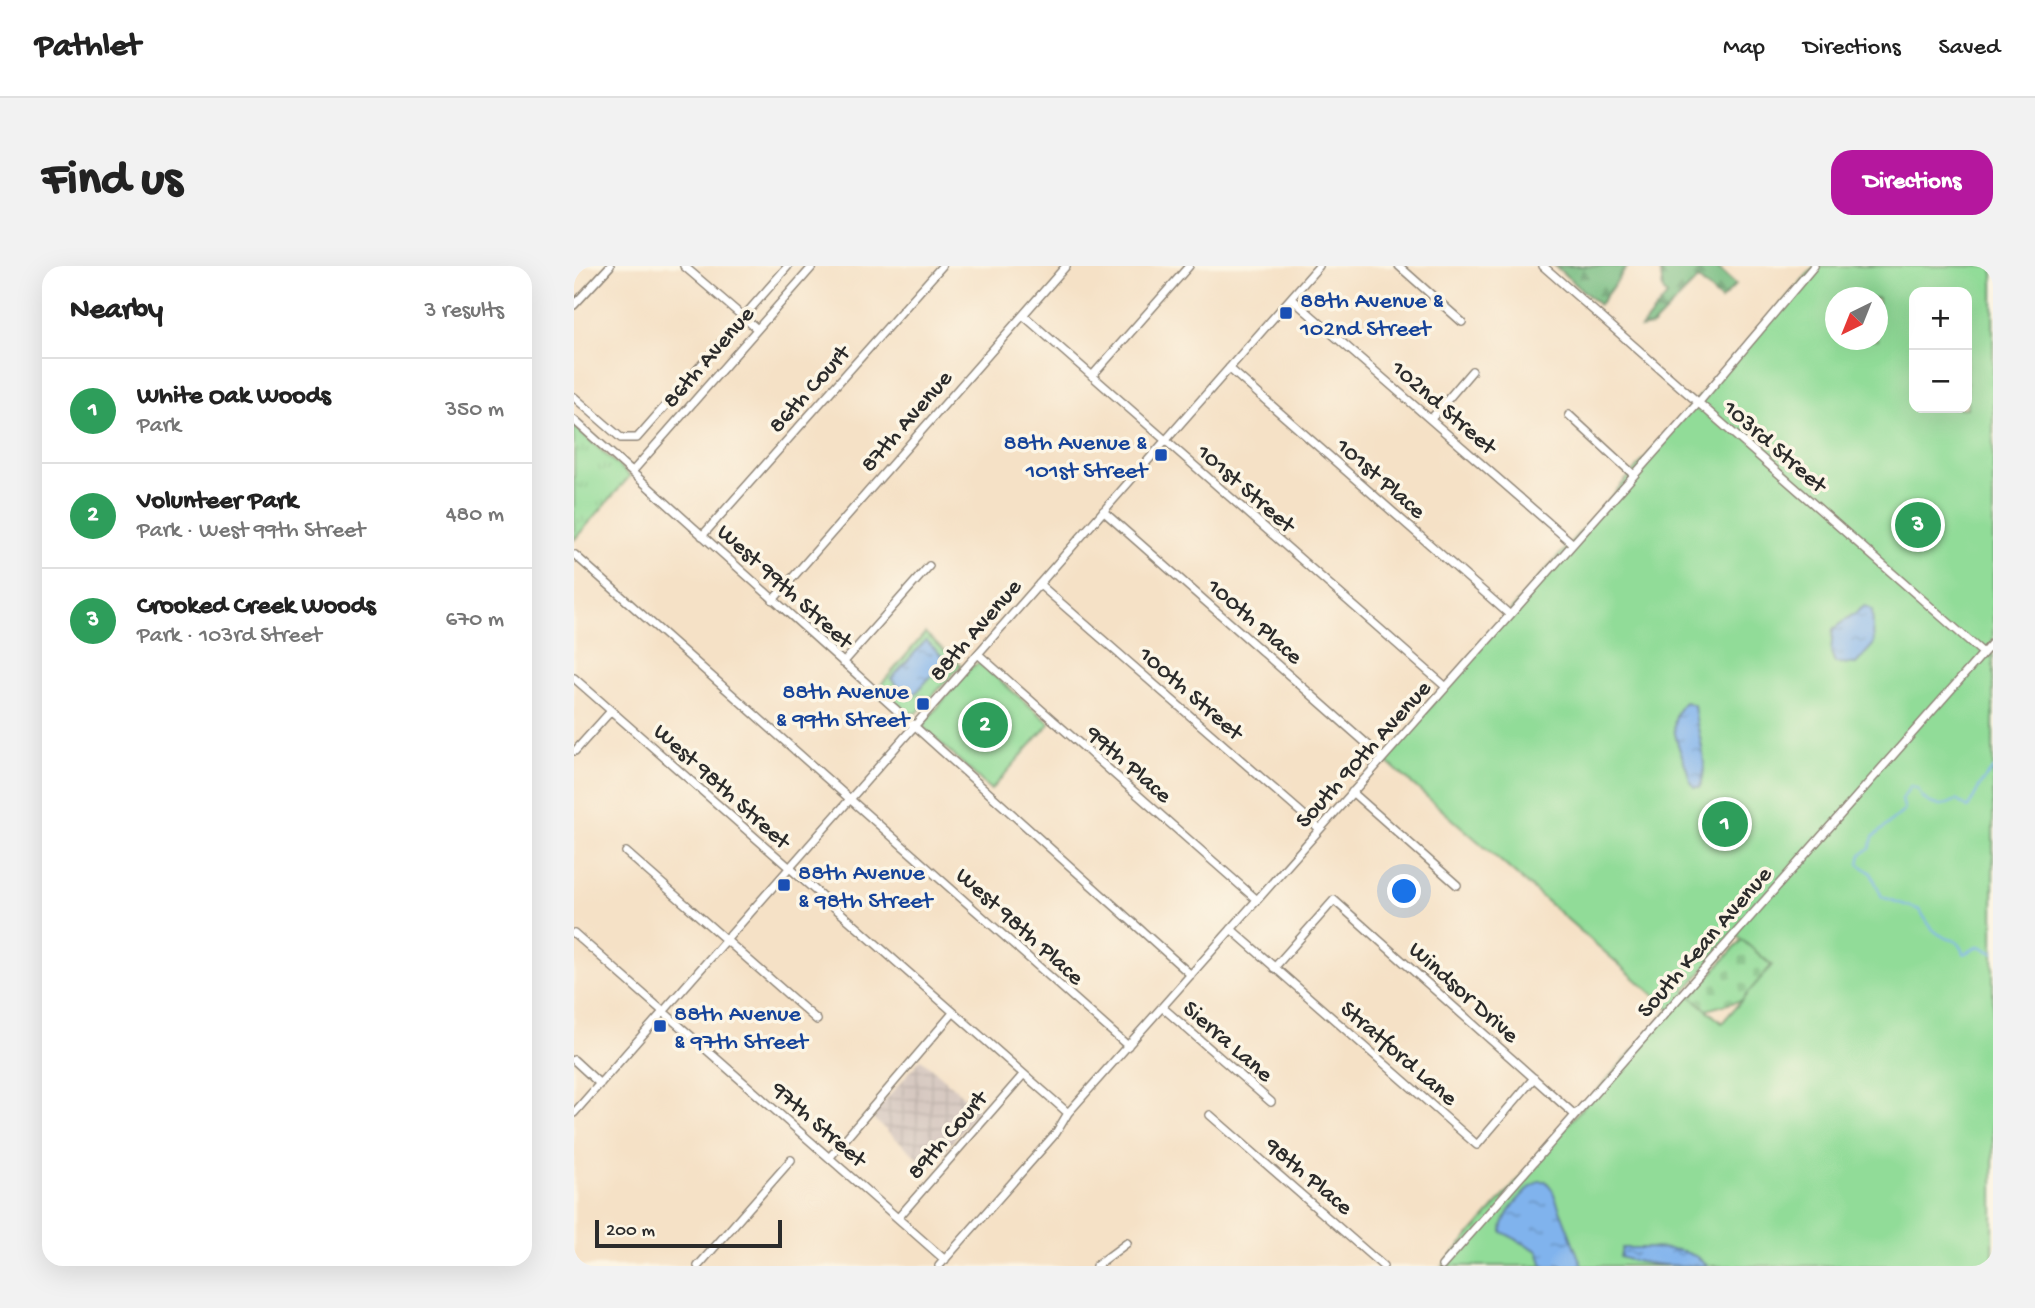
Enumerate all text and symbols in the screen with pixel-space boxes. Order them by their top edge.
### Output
text: Pathlet [35,29,141,67]
text: Map [1723,34,1765,63]
text: Directions [1803,34,1901,63]
text: Saved [1939,34,2000,63]
button: Directions [1831,150,1993,215]
text: Find us [42,153,182,211]
north arrow [1825,287,1888,350]
map controls [1909,287,1972,413]
button: + [1909,287,1972,350]
place label: 88th Avenue & 102nd Street [1299,288,1444,345]
text: Nearby [70,294,163,329]
text: 3 results [424,298,504,325]
street label: 86th Avenue [657,301,762,415]
marker: 88th Avenue & 102nd Street [1278,305,1294,321]
street label: 86th Court [763,339,859,440]
button: − [1909,350,1972,413]
street label: 102nd Street [1383,354,1503,464]
street label: 87th Avenue [855,365,960,479]
text: White Oak Woods [137,382,331,413]
street label: 103rd Street [1715,394,1833,502]
text: 1 [88,397,98,424]
text: 350 m [445,397,504,424]
text: Park [137,413,181,440]
place label: 88th Avenue & 101st Street [1003,430,1149,487]
street label: 101st Place [1328,432,1431,527]
street label: 101st Street [1189,438,1302,542]
marker: 88th Avenue & 101st Street [1153,447,1169,463]
text: Volunteer Park [137,487,298,518]
pin: 3 [1895,499,1941,551]
text: 2 [87,502,99,529]
text: 480 m [446,502,504,529]
text: Park · West 99th Street [137,518,365,545]
street label: West 99th Street [709,519,859,658]
street label: 100th Place [1199,572,1308,673]
street label: 88th Avenue [924,573,1030,689]
text: Crooked Creek Woods [137,592,375,623]
text: 3 [87,607,99,634]
text: 670 m [446,607,504,634]
text: Park · 103rd Street [137,623,322,650]
street label: 100th Street [1131,641,1250,749]
street label: South 90th Avenue [1290,675,1439,835]
place label: 88th Avenue & 99th Street [776,679,911,736]
marker: 88th Avenue & 99th Street [915,696,931,712]
pin: 2 [962,699,1008,751]
street label: West 98th Street [646,718,797,858]
street label: 99th Place [1078,720,1177,811]
pin: 1 [1702,798,1748,850]
place label: 88th Avenue & 98th Street [798,860,934,917]
street label: South Kean Avenue [1632,861,1780,1025]
street label: West 98th Place [948,862,1089,993]
your location [1387,874,1421,908]
marker: 88th Avenue & 98th Street [776,877,792,893]
street label: Windsor Drive [1401,936,1524,1051]
street label: Sierra Lane [1175,995,1278,1090]
street label: Stratford Lane [1333,996,1463,1114]
place label: 88th Avenue & 97th Street [674,1001,810,1058]
marker: 88th Avenue & 97th Street [652,1018,668,1034]
street label: 97th Street [763,1076,873,1176]
street label: 89th Court [902,1084,997,1187]
street label: 98th Place [1257,1132,1358,1223]
scale bar [595,1217,782,1249]
text: 200 m [606,1220,655,1243]

